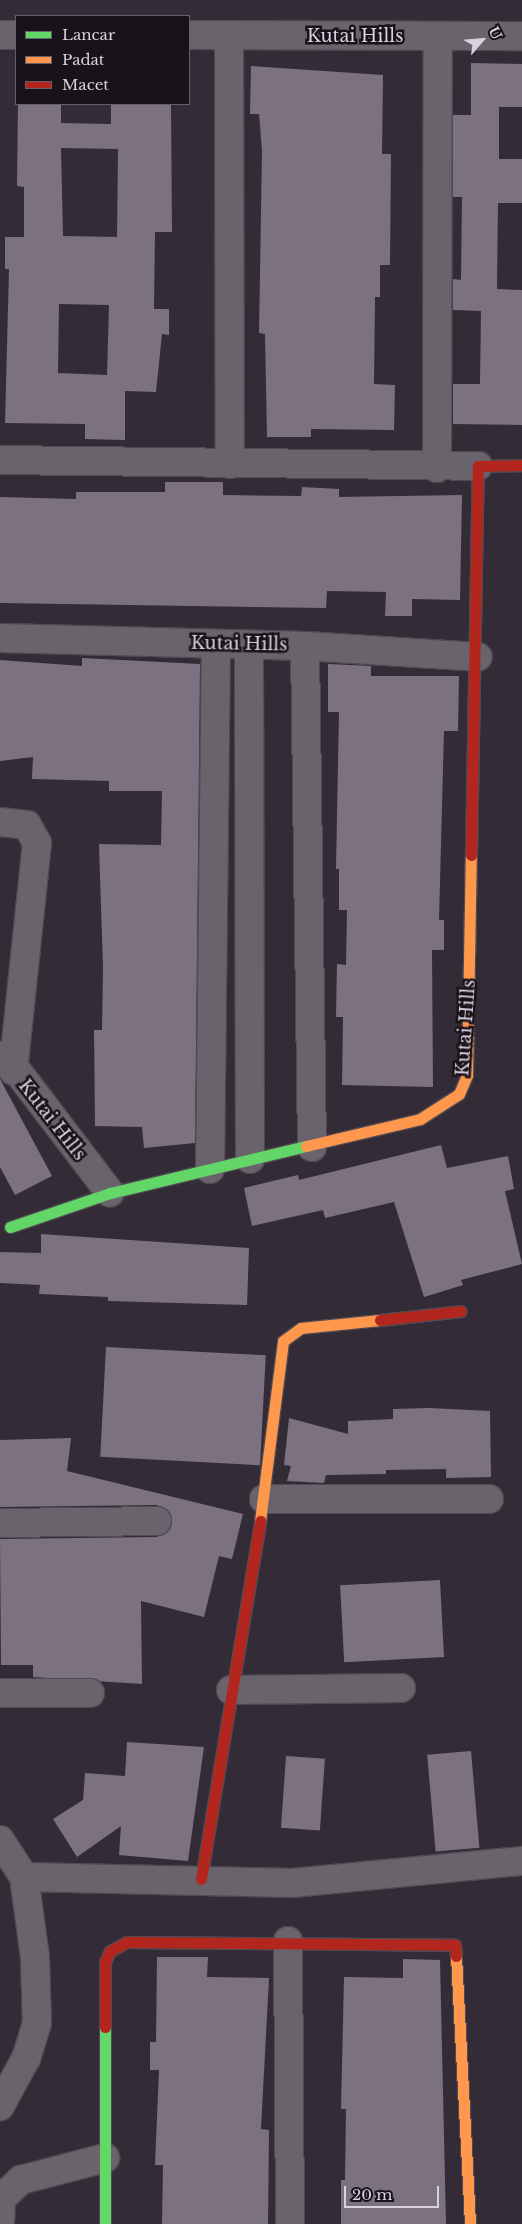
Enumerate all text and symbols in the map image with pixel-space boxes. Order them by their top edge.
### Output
legend [15,15,190,105]
north arrow [457,15,507,65]
text: U [485,24,506,43]
text: Lancar [62,25,115,44]
street label: Kutai Hills [307,25,403,47]
text: Padat [62,50,105,69]
text: Macet [62,75,109,94]
street label: Kutai Hills [191,632,287,656]
street label: Kutai Hills [452,979,480,1077]
street label: Kutai Hills [14,1075,90,1165]
scale bar [347,2176,442,2208]
text: 20 m [352,2185,392,2204]

